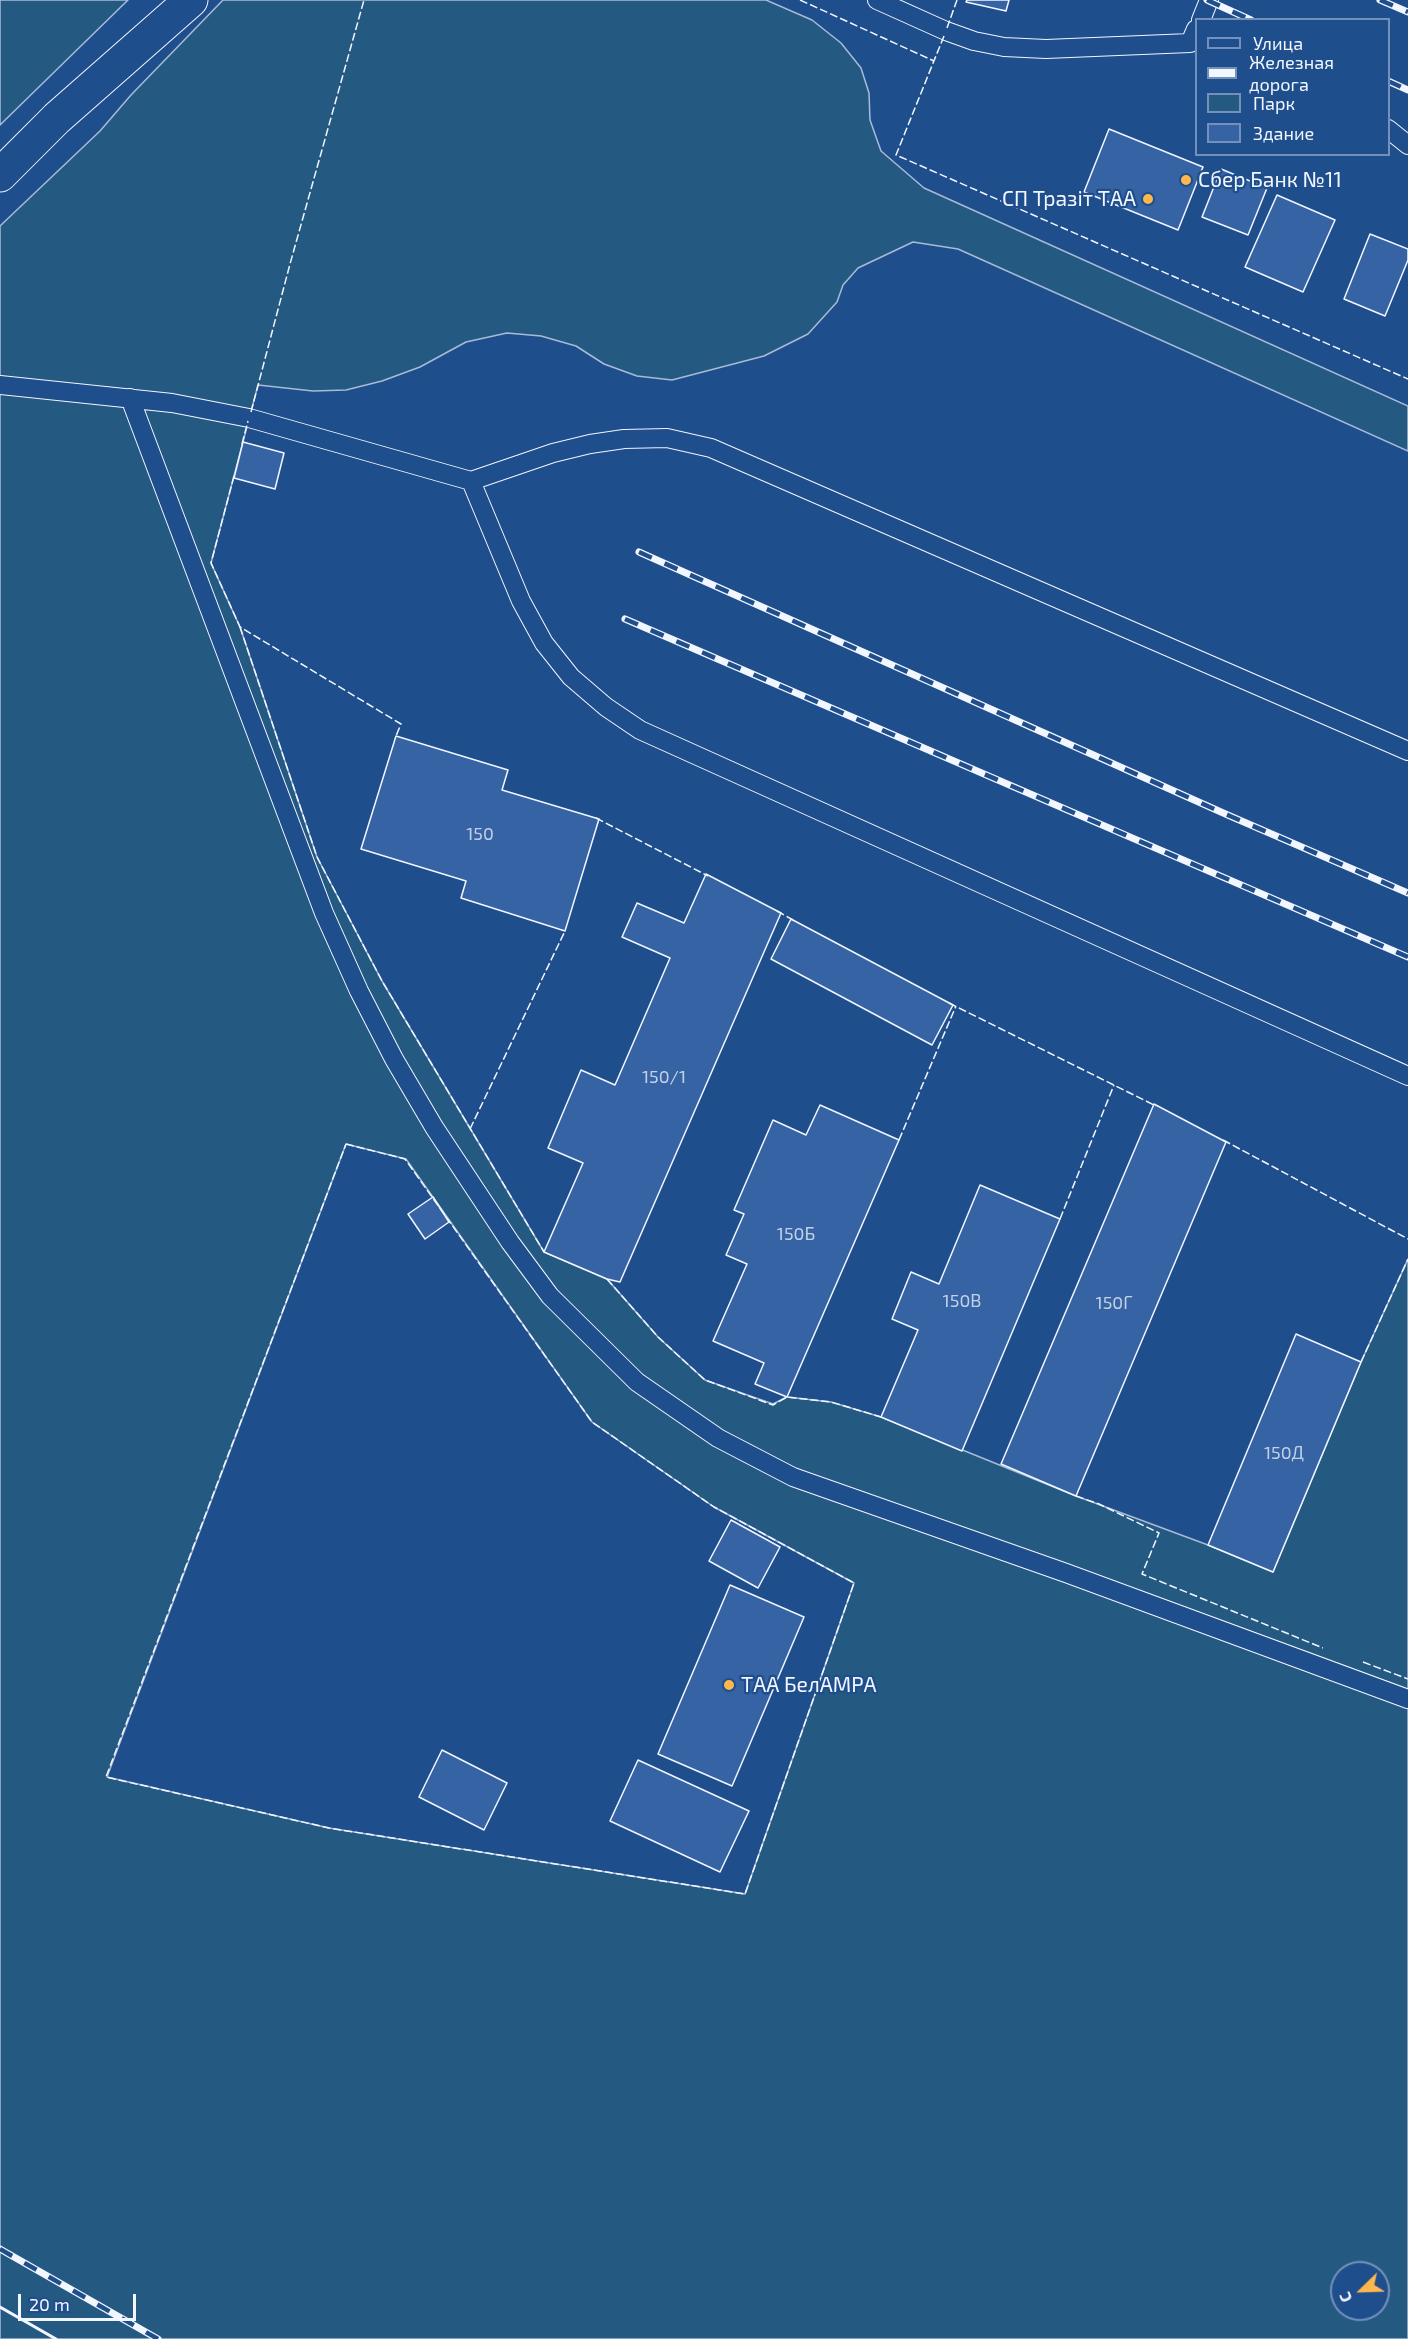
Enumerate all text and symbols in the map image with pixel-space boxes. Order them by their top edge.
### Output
legend [1195,18,1390,156]
text: Улица [1253,32,1303,54]
text: Железная дорога [1249,51,1334,95]
text: Парк [1253,92,1295,114]
text: Здание [1253,122,1314,144]
place label: Сбер Банк №11 [1198,167,1342,193]
marker: Сбер Банк №11 [1179,173,1193,187]
place label: СП Тразіт ТАА [1002,186,1136,212]
marker: СП Тразіт ТАА [1141,192,1155,206]
house number: 150 [466,823,494,845]
house number: 150/1 [642,1066,686,1088]
house number: 150Б [777,1223,815,1245]
house number: 150В [943,1290,981,1312]
house number: 150Г [1096,1292,1132,1314]
house number: 150Д [1264,1442,1304,1464]
place label: ТАА БелАМРА [741,1672,877,1698]
marker: ТАА БелАМРА [722,1678,736,1692]
north arrow [1330,2261,1390,2321]
scale bar [21,2282,140,2320]
text: С [1334,2289,1355,2306]
text: 20 m [29,2293,70,2315]

